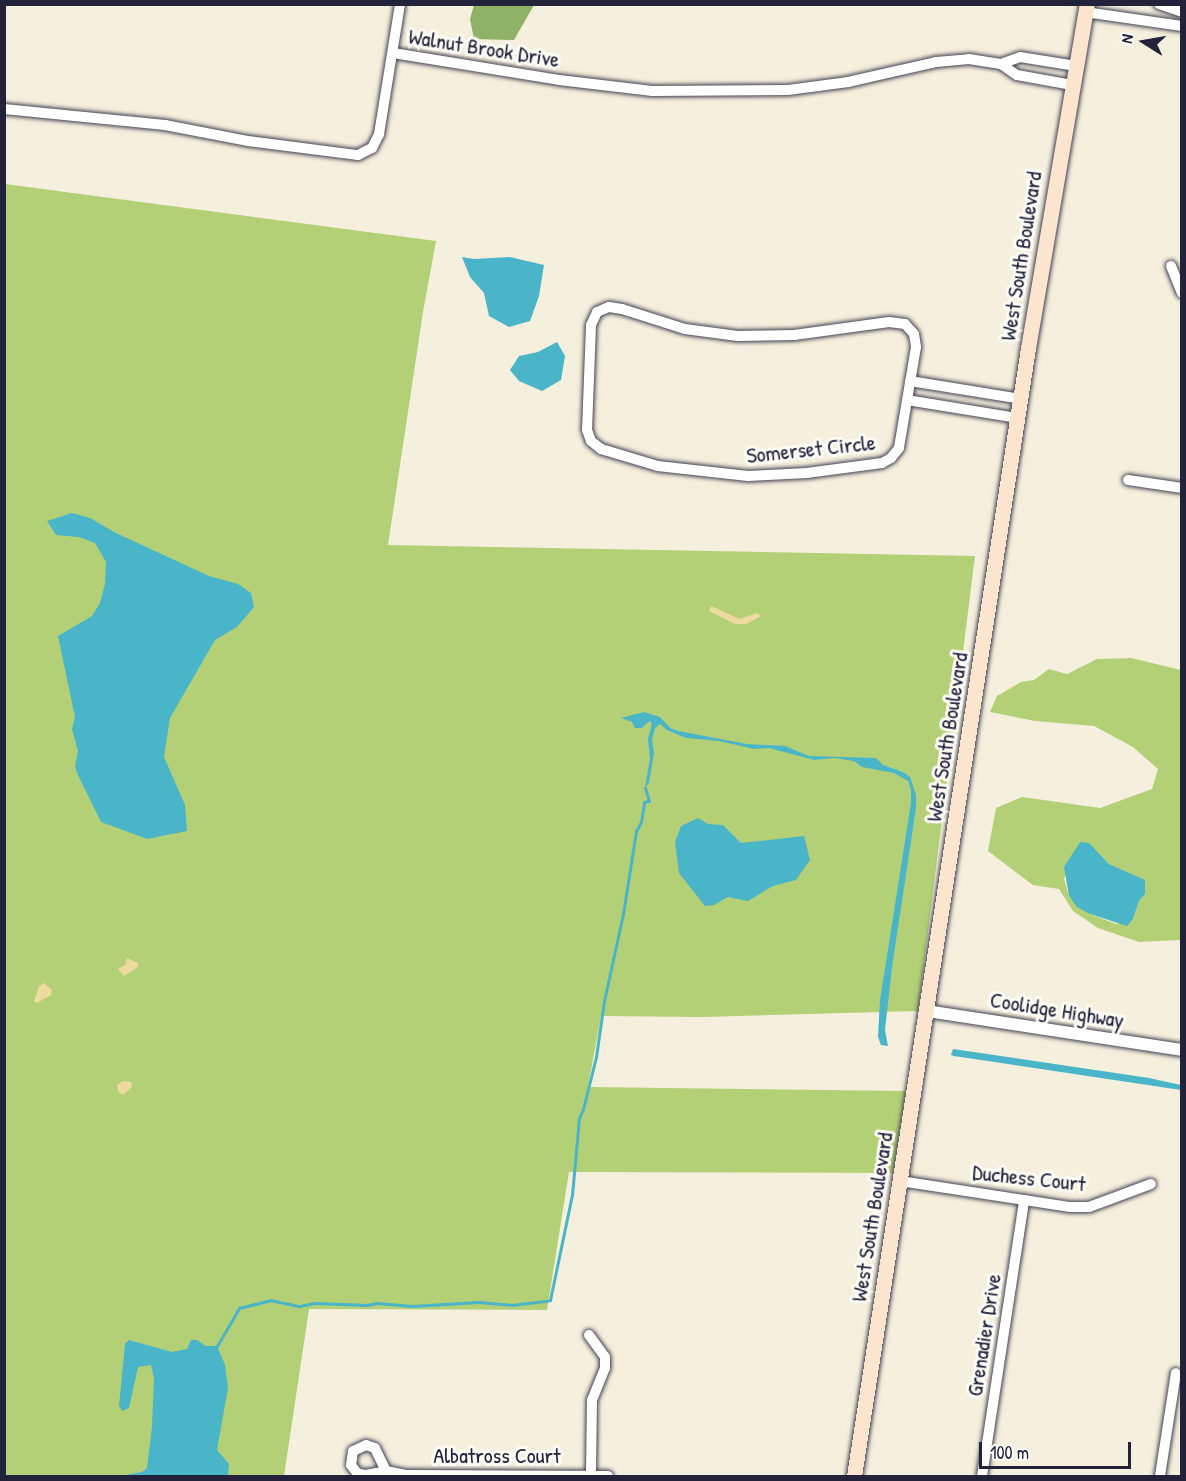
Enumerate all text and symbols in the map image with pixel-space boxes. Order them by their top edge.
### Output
north arrow [1114,12,1174,72]
street label: Walnut Brook Drive [407,23,561,73]
text: N [1115,32,1138,45]
street label: West South Boulevard [995,170,1047,342]
street label: Somerset Circle [745,429,877,469]
street label: West South Boulevard [921,651,973,823]
street label: Coolidge Highway [988,986,1126,1034]
street label: West South Boulevard [846,1131,898,1303]
street label: Duchess Court [971,1159,1087,1197]
street label: Grenadier Drive [961,1272,1007,1398]
scale bar [982,1430,1134,1468]
text: 100 m [990,1440,1029,1465]
street label: Albatross Court [434,1443,560,1469]

